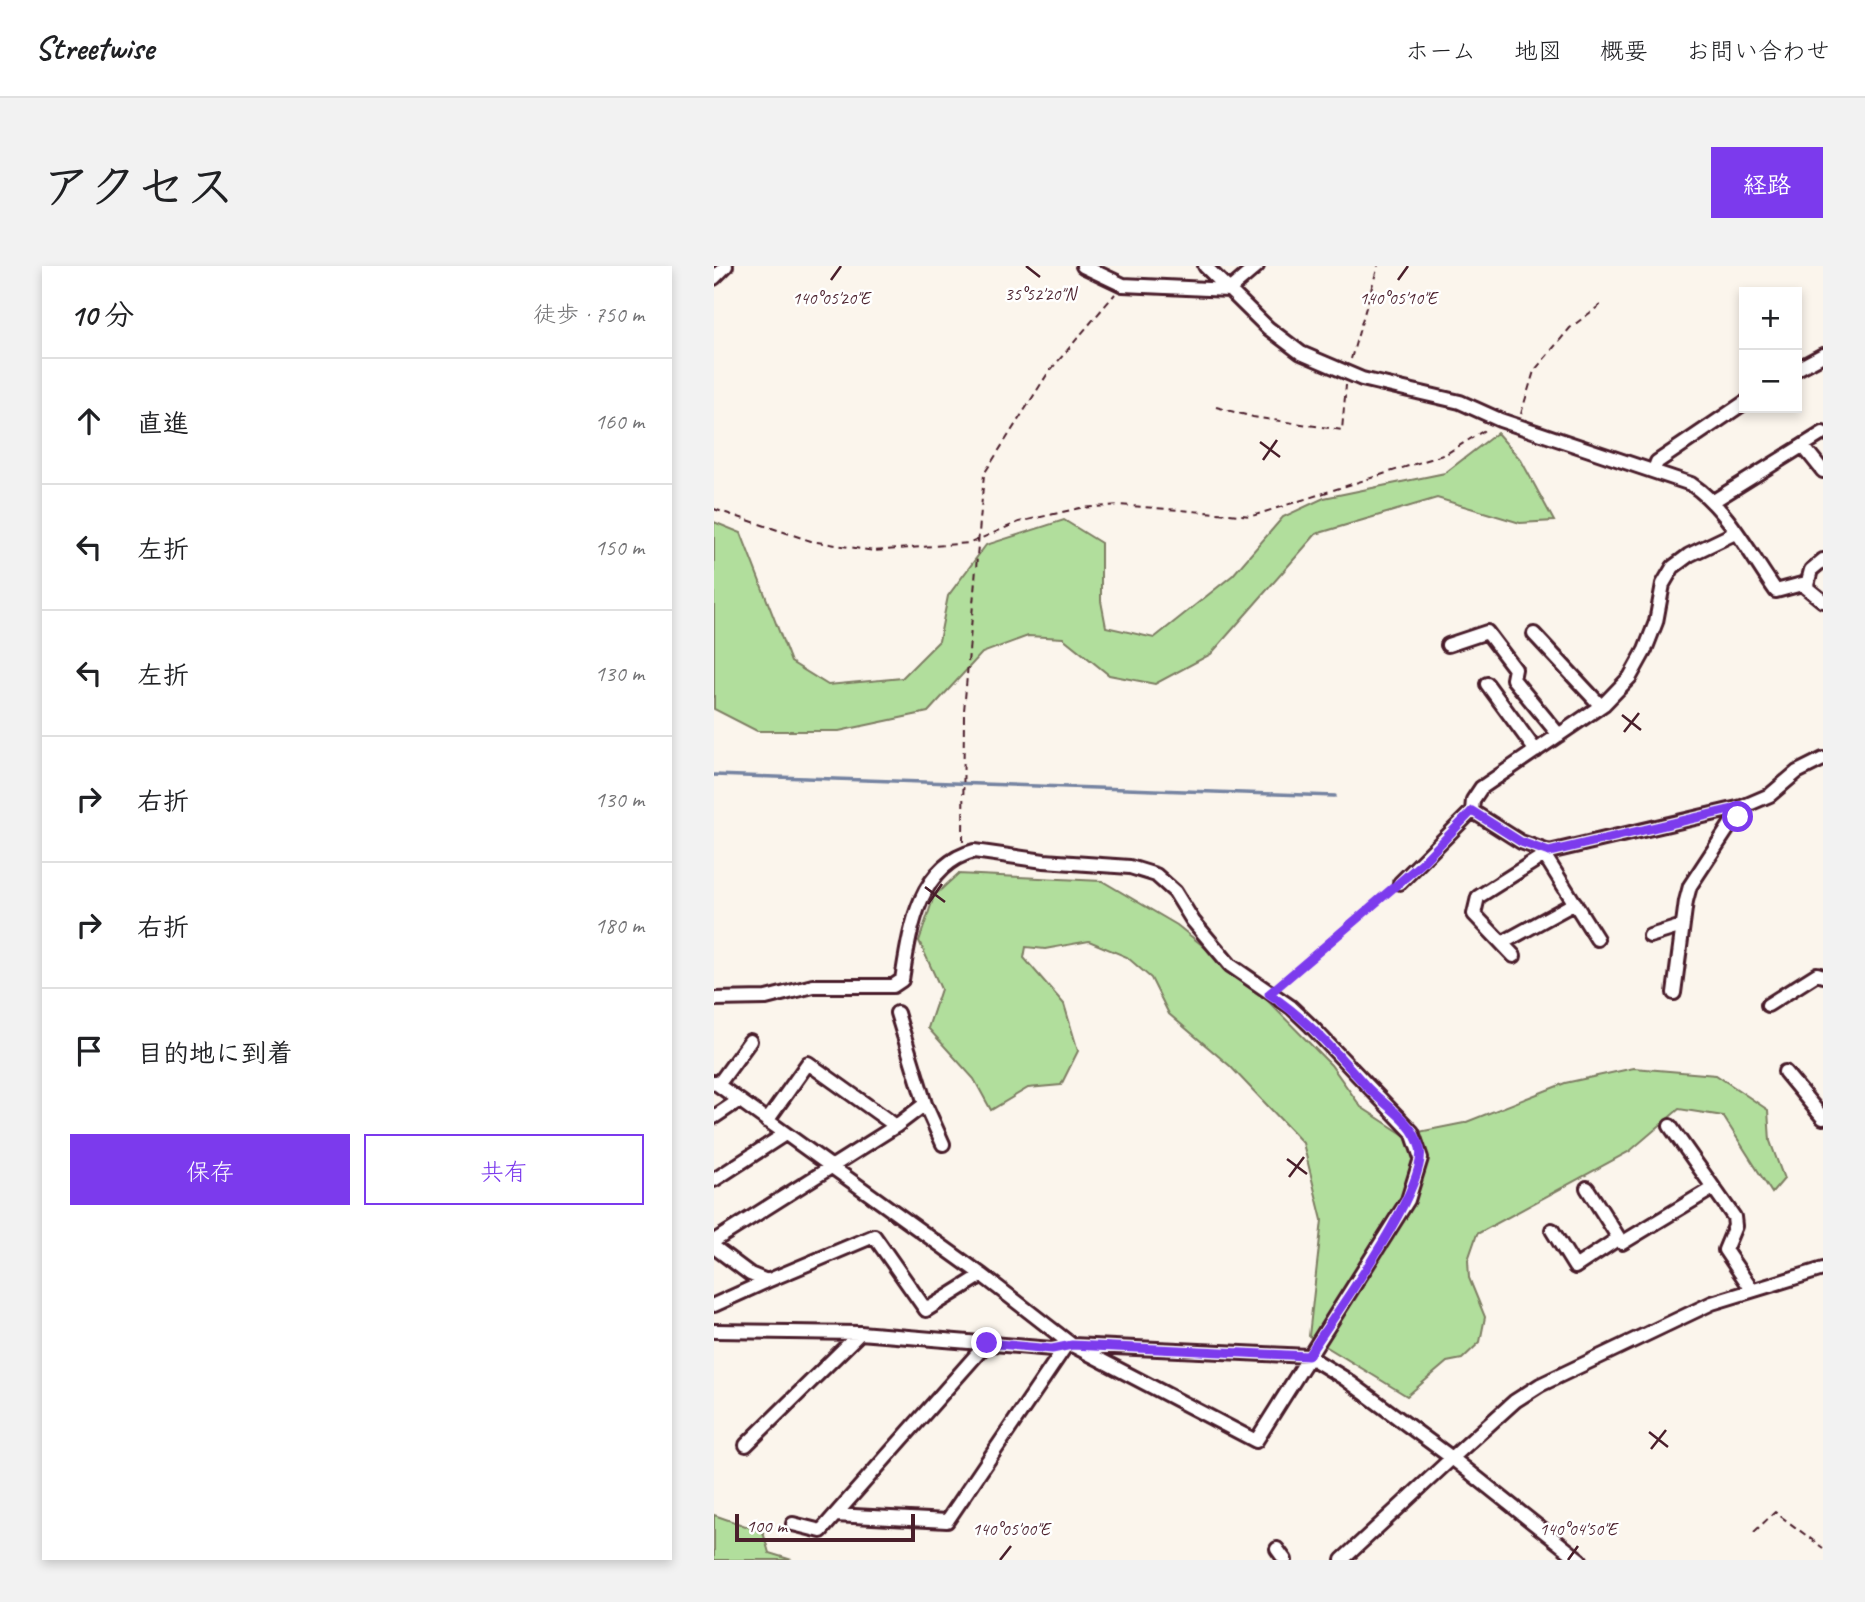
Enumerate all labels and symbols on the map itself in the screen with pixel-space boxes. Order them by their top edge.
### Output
text: 35°52'20"N [1005,283,1079,305]
text: 140°05'20"E [792,287,872,309]
text: 140°05'10"E [1359,287,1439,309]
route start [1722,801,1753,832]
route end [971,1327,1002,1358]
scale bar [735,1511,915,1543]
text: 140°05'00"E [972,1518,1052,1540]
text: 140°04'50"E [1539,1518,1619,1540]

